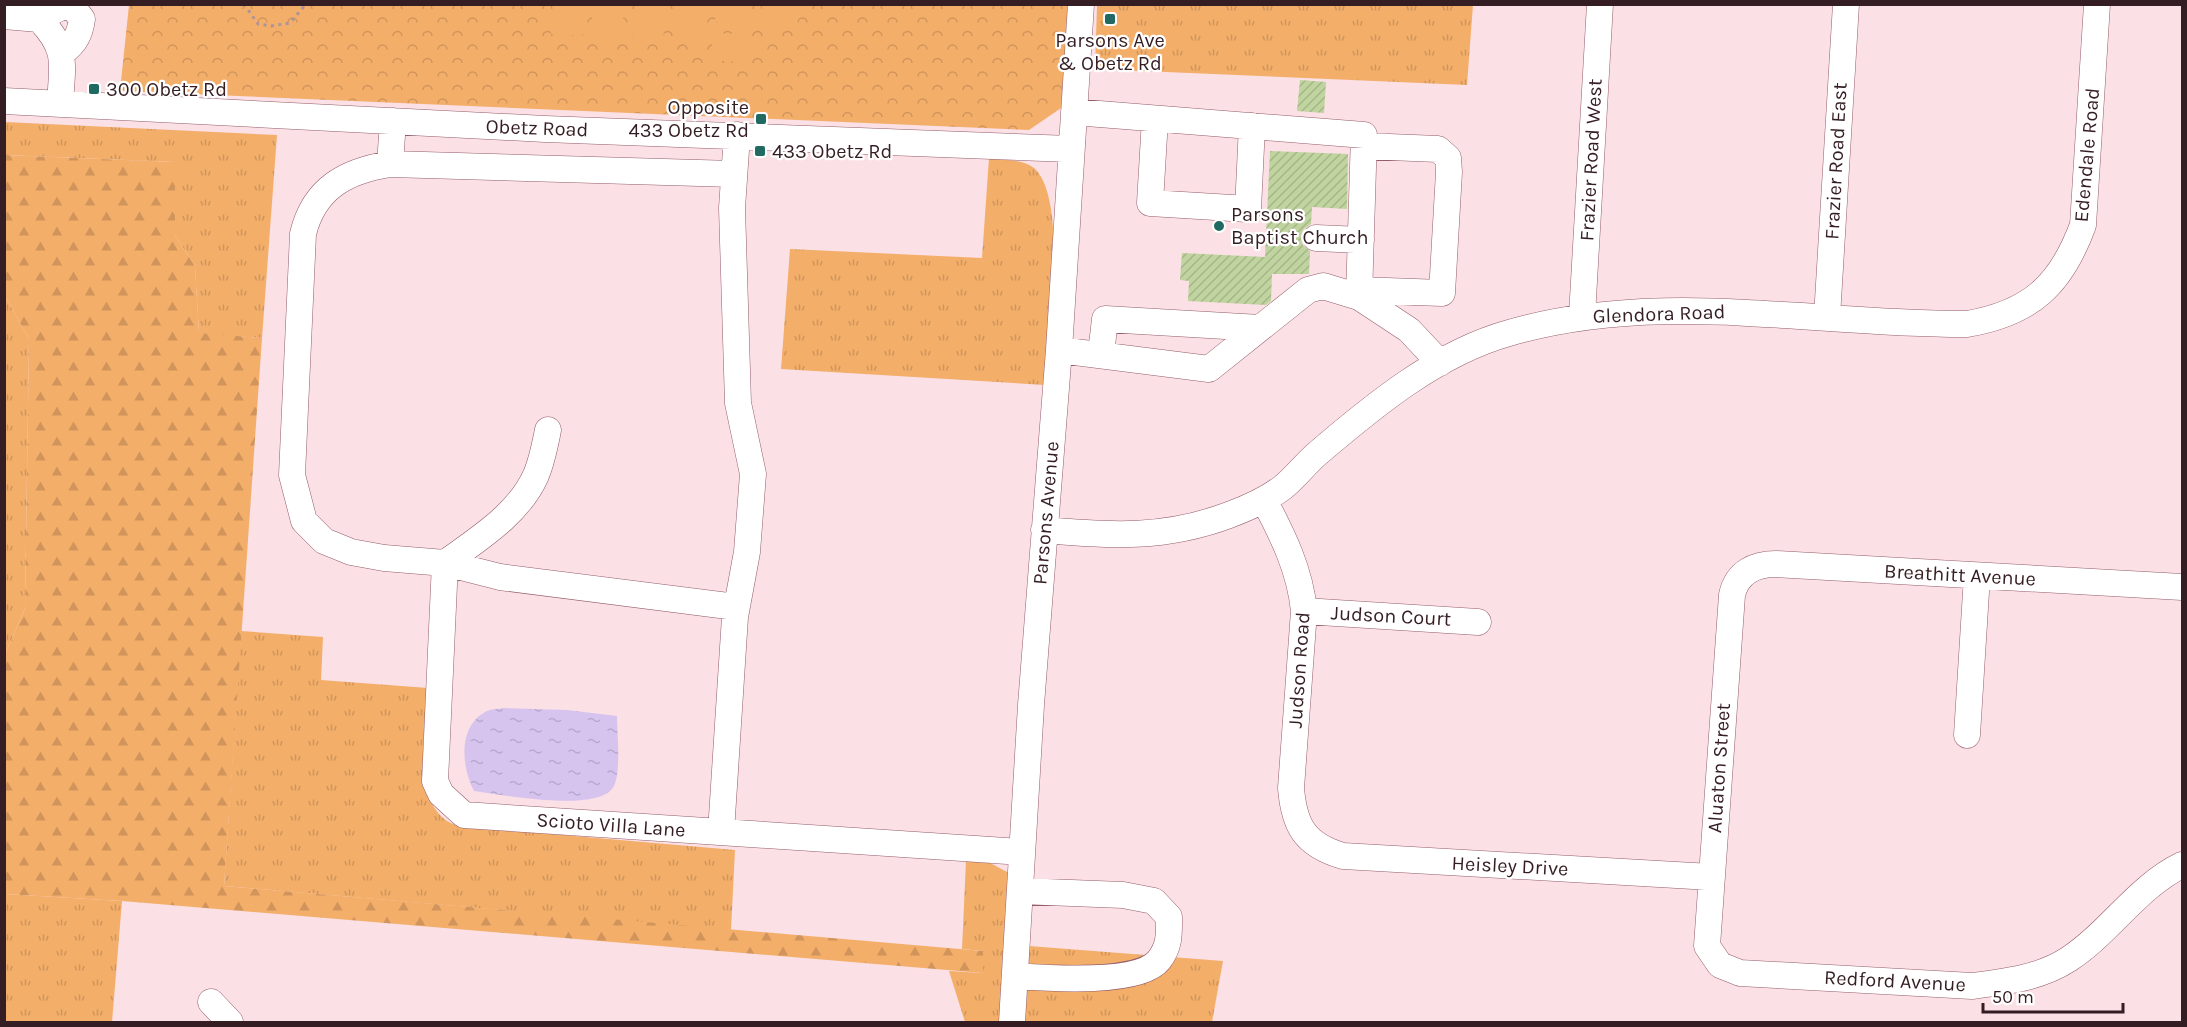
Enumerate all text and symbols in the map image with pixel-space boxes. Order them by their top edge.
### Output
marker: Parsons Ave & Obetz Rd [1103,12,1117,26]
place label: Parsons Ave & Obetz Rd [1055,29,1165,75]
place label: 300 Obetz Rd [106,78,227,101]
street label: Frazier Road West [1575,78,1607,242]
street label: Frazier Road East [1820,81,1852,240]
marker: 300 Obetz Rd [87,82,101,96]
street label: Edendale Road [2070,87,2104,223]
place label: Opposite 433 Obetz Rd [629,96,749,142]
marker: Opposite 433 Obetz Rd [754,112,768,126]
street label: Obetz Road [485,115,589,141]
place label: 433 Obetz Rd [772,140,892,163]
marker: 433 Obetz Rd [753,144,767,158]
place label: Parsons Baptist Church [1231,203,1368,249]
marker: Parsons Baptist Church [1212,219,1226,233]
street label: Glendora Road [1592,300,1726,328]
street label: Parsons Avenue [1028,440,1064,586]
street label: Breathitt Avenue [1883,560,2037,590]
street label: Judson Court [1330,601,1452,631]
street label: Judson Road [1283,611,1315,729]
street label: Aluaton Street [1703,702,1735,834]
street label: Scioto Villa Lane [536,808,686,842]
street label: Heisley Drive [1451,851,1569,881]
street label: Redford Avenue [1824,966,1966,996]
scale bar [1983,976,2122,1014]
text: 50 m [1992,986,2034,1008]

